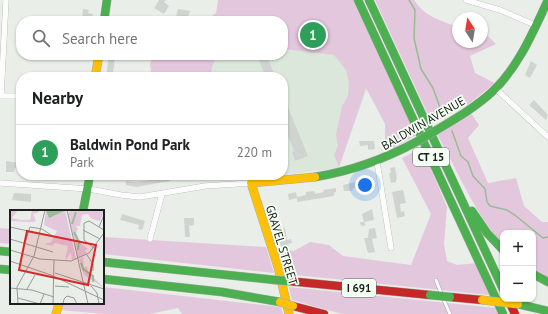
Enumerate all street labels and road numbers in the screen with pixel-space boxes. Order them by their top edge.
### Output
street label: BALDWIN AVENUE [378,93,468,153]
road number: CT 15 [413,148,449,166]
street label: GRAVEL STREET [263,203,301,287]
road number: I 691 [342,279,376,297]

